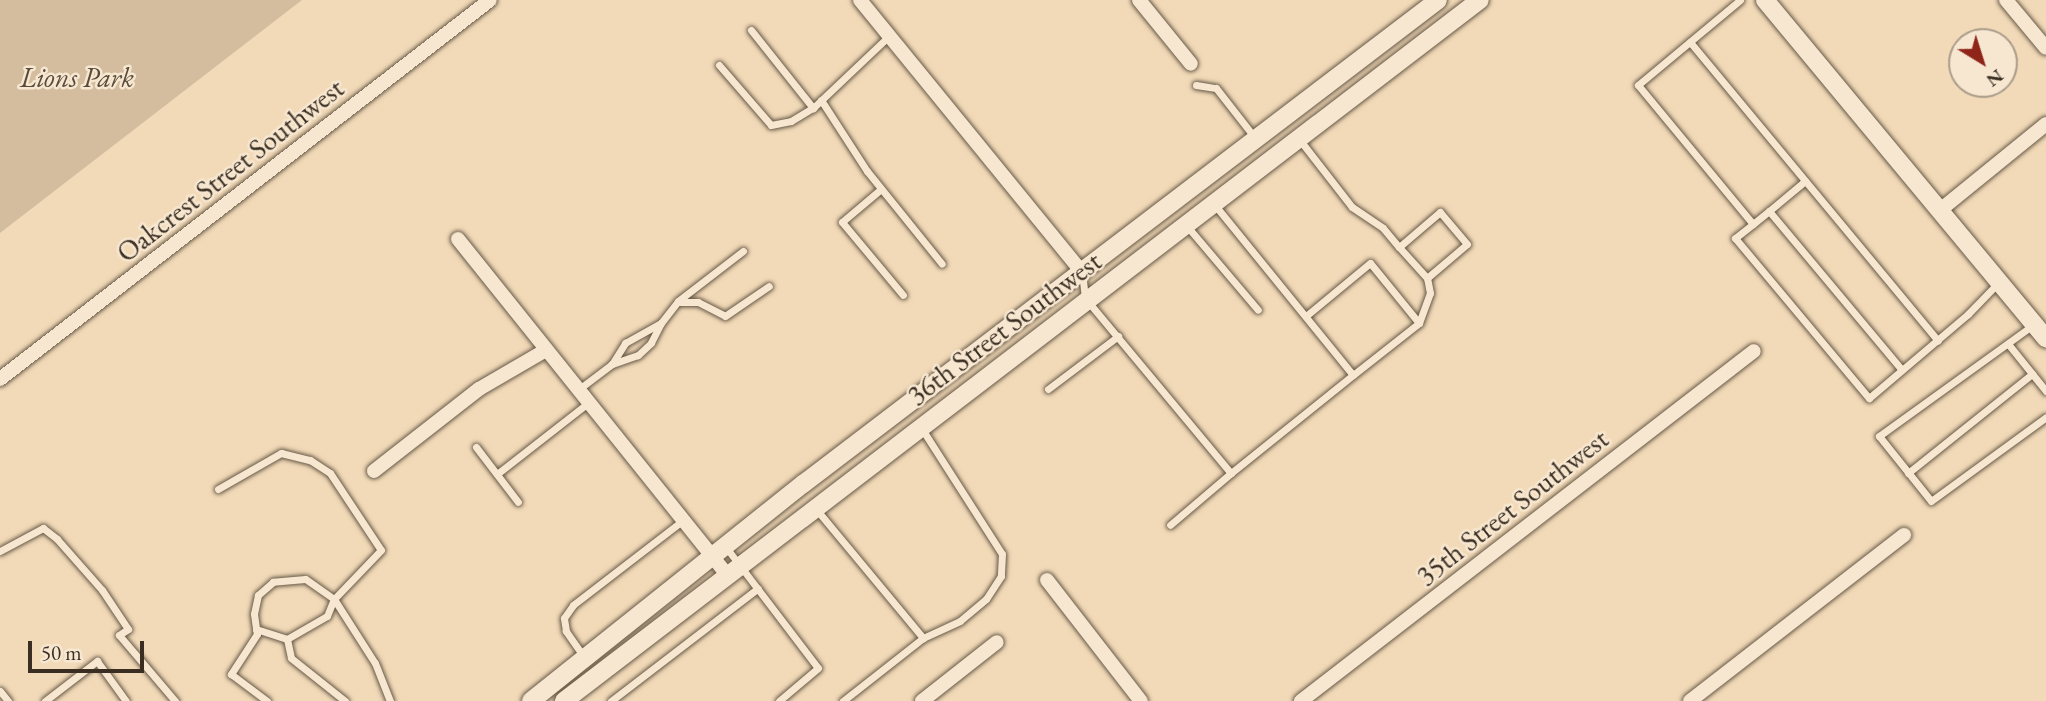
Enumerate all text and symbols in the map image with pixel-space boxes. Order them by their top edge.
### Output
north arrow [1948,28,2018,98]
park label: Lions Park [20,60,134,94]
text: N [1981,64,2009,93]
street label: Oakcrest Street Southwest [110,71,350,269]
street label: 36th Street Southwest [900,244,1108,412]
street label: 35th Street Southwest [1409,422,1615,592]
scale bar [32,628,147,672]
text: 50 m [41,639,82,666]

